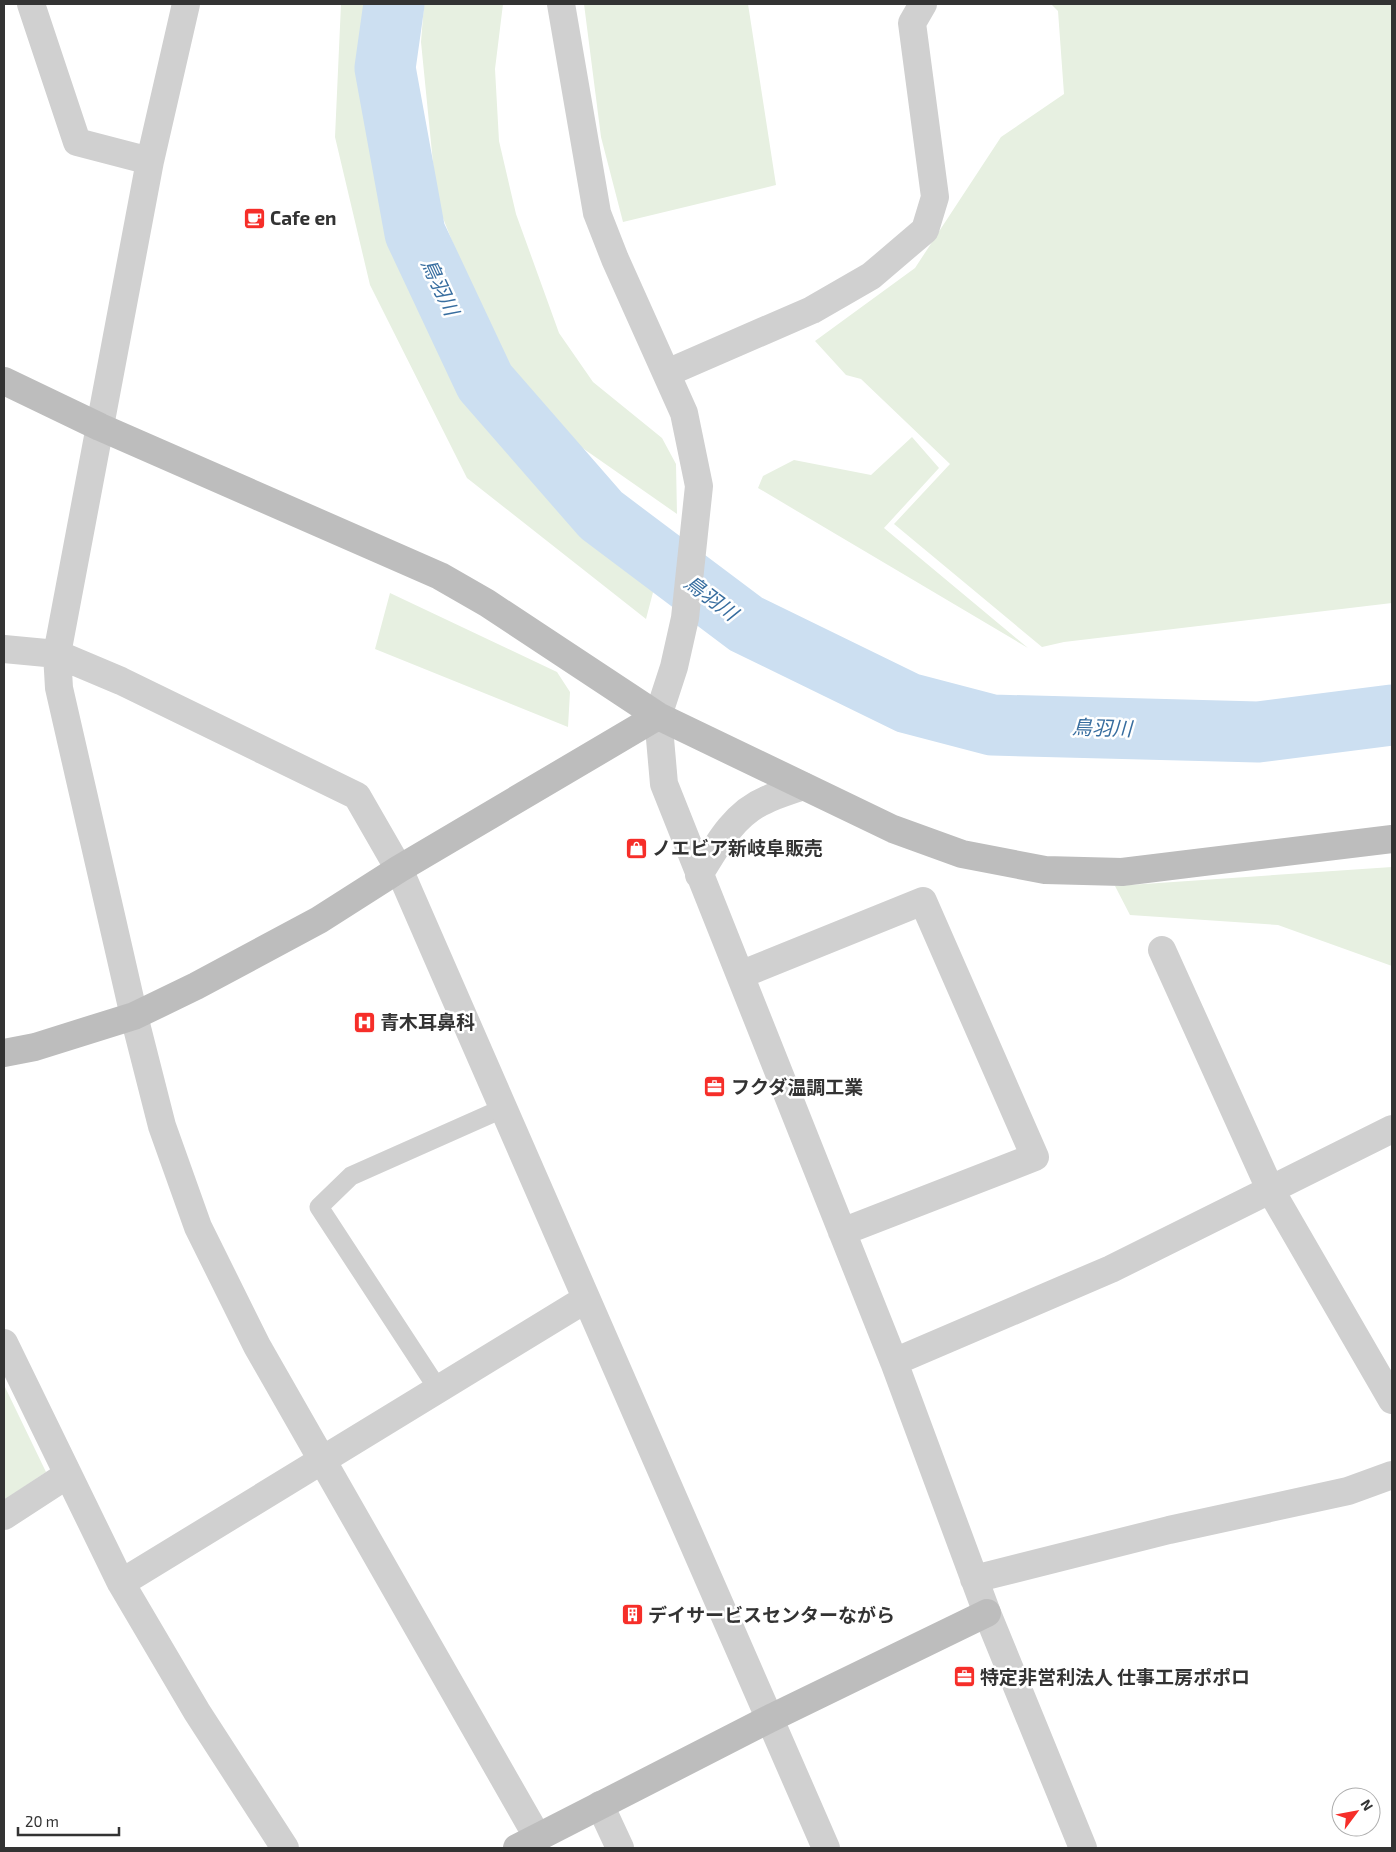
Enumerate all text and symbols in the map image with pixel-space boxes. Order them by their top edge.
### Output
cafe icon: Cafe en [242,206,266,230]
place label: Cafe en [270,206,337,229]
water label: 鳥羽川 [417,254,465,321]
water label: 鳥羽川 [680,570,744,626]
water label: 鳥羽川 [1072,714,1134,740]
shop icon: ノエビア新岐阜販売 [624,836,648,860]
place label: ノエビア新岐阜販売 [652,836,823,859]
hospital icon: 青木耳鼻科 [352,1010,376,1034]
place label: 青木耳鼻科 [380,1010,475,1033]
office icon: フクダ温調工業 [703,1075,727,1099]
place label: フクダ温調工業 [731,1075,863,1098]
building icon: デイサービスセンターながら [620,1603,644,1627]
place label: デイサービスセンターながら [648,1603,895,1626]
office icon: 特定非営利法人 仕事工房ポポロ [952,1665,976,1689]
place label: 特定非営利法人 仕事工房ポポロ [980,1665,1250,1688]
north arrow [1331,1787,1381,1837]
text: N [1358,1796,1377,1814]
scale bar [18,1804,119,1836]
text: 20 m [25,1812,59,1830]

